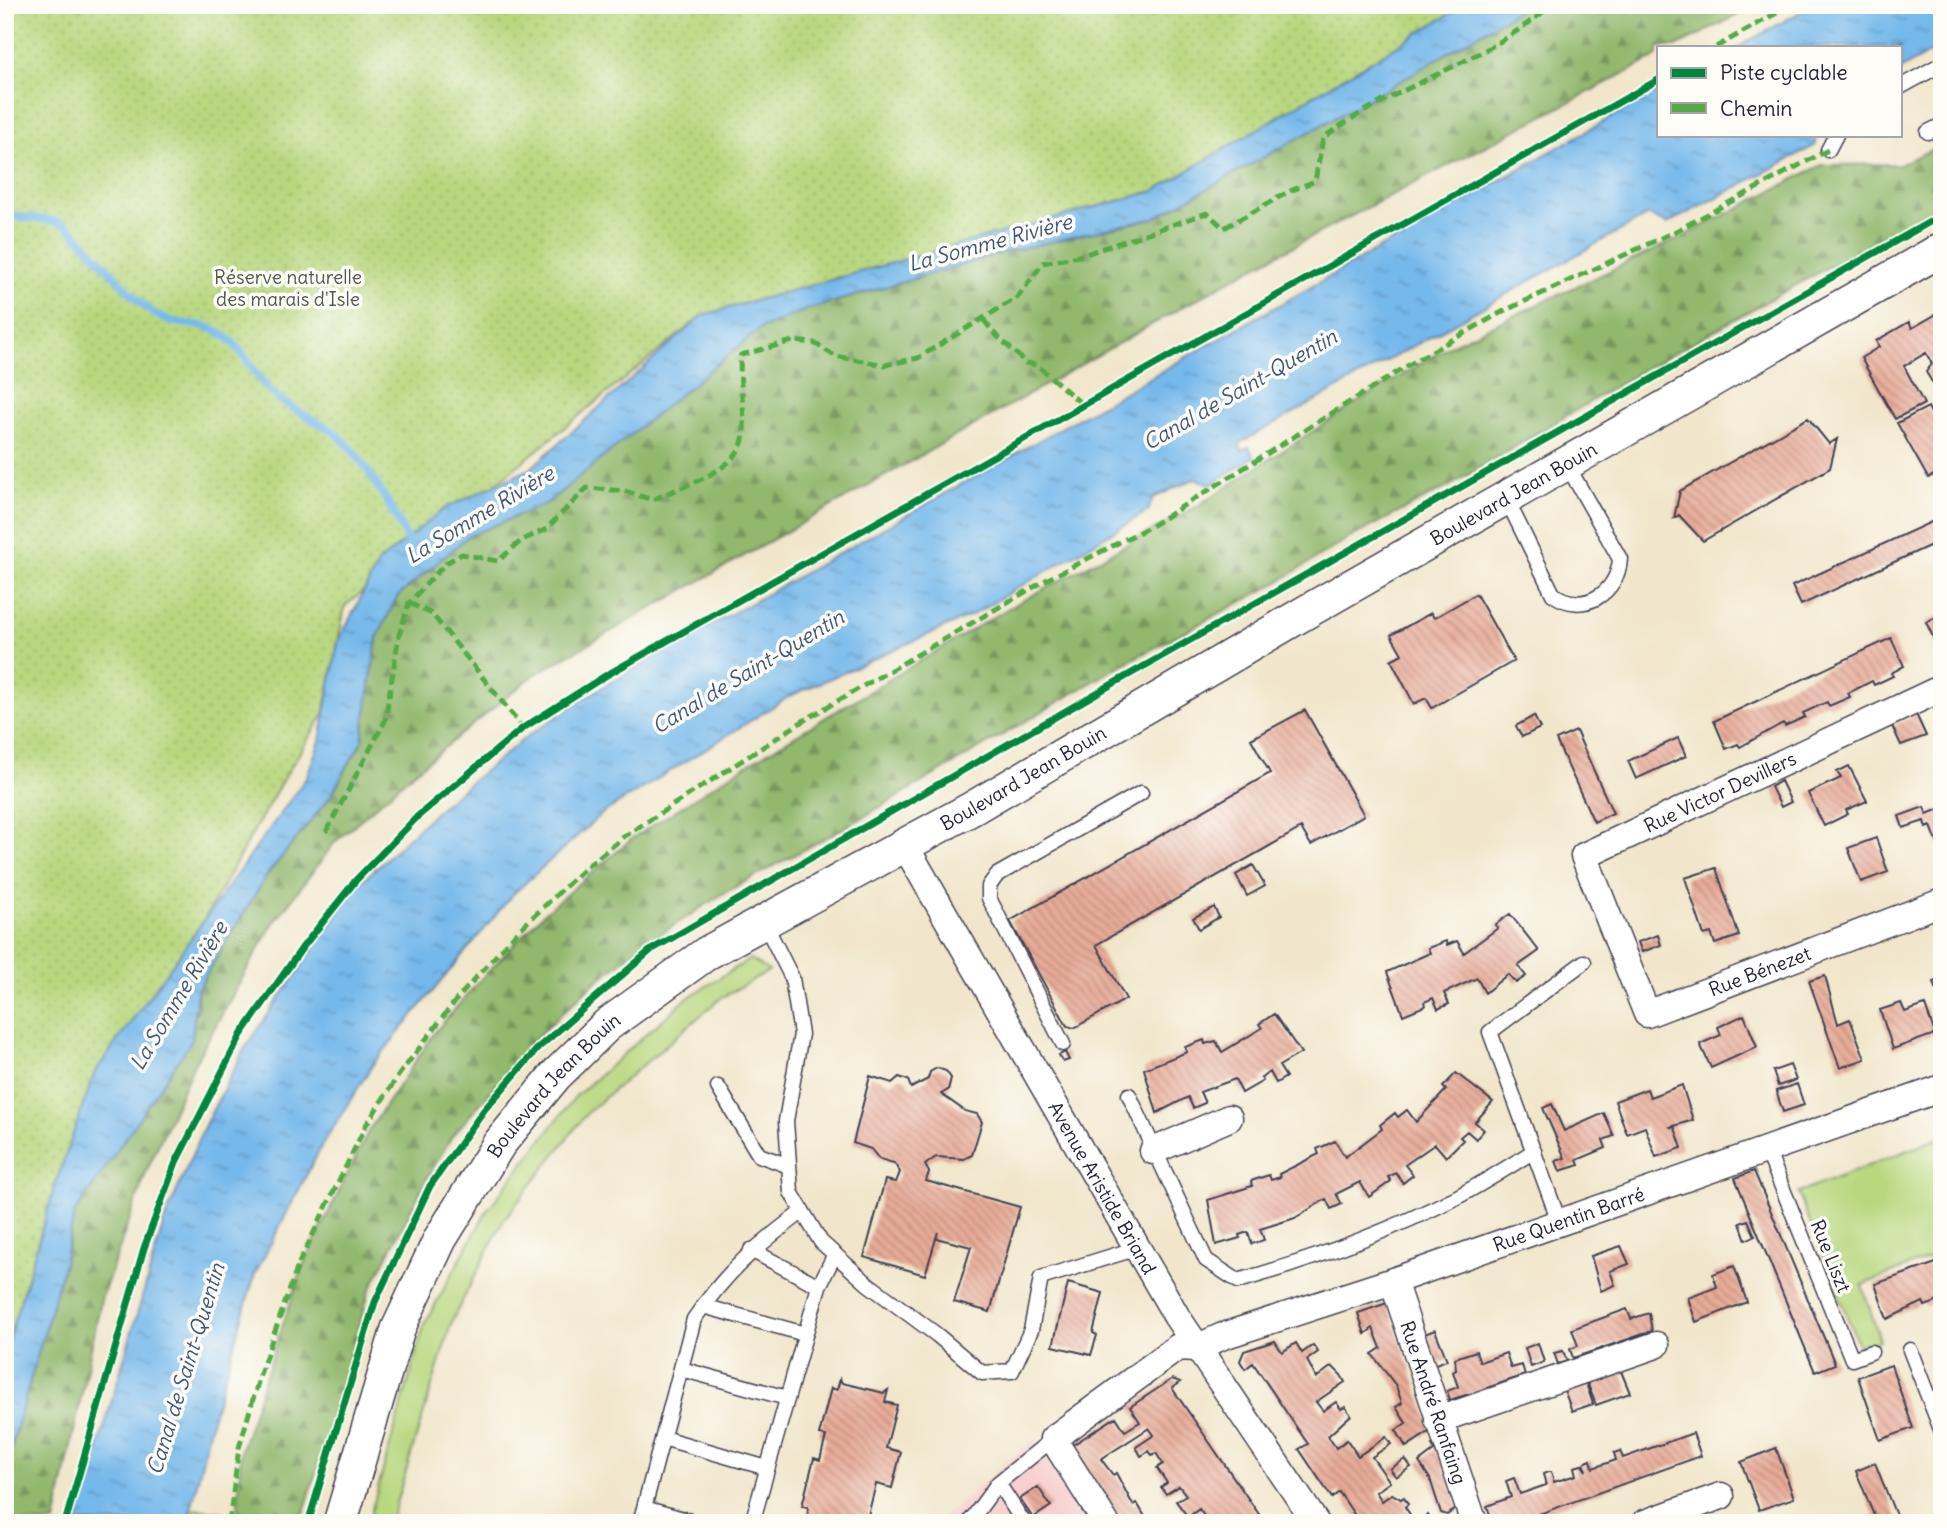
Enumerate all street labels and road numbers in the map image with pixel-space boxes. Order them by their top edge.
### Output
street label: Boulevard Jean Bouin [1426,437,1601,551]
street label: Boulevard Jean Bouin [936,720,1110,836]
street label: Rue Victor Devillers [1640,746,1800,838]
street label: Rue Bénezet [1705,941,1814,1001]
street label: Boulevard Jean Bouin [482,1007,625,1162]
street label: Avenue Aristide Briand [1043,1097,1162,1278]
street label: Rue Quentin Barré [1490,1182,1648,1257]
street label: Rue Liszt [1806,1216,1856,1296]
street label: Rue André Ranfaing [1395,1318,1472,1487]

